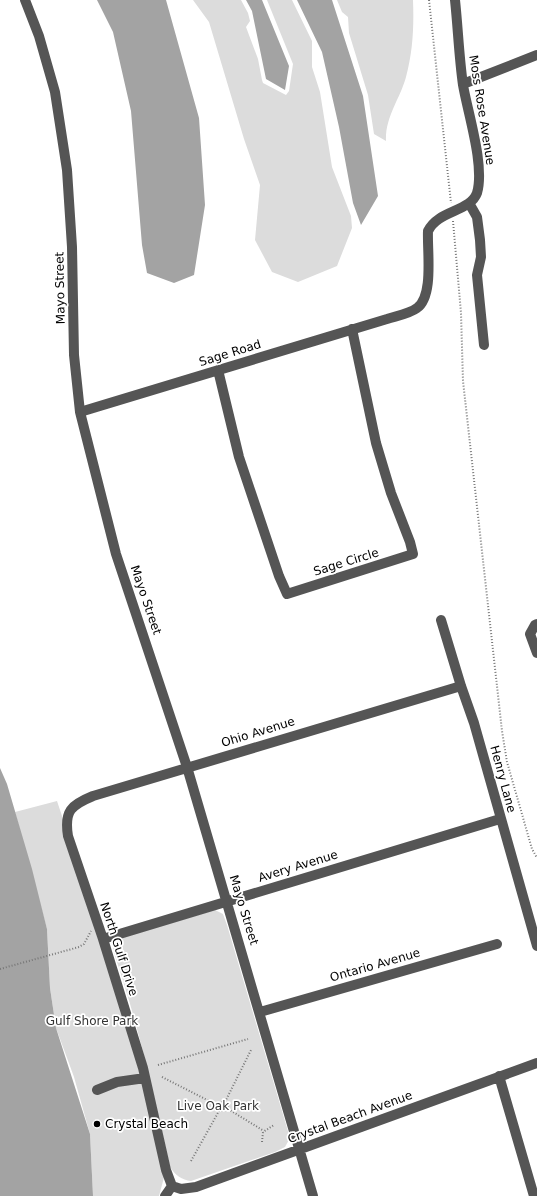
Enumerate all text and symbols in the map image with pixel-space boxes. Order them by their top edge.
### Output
street label: Moss Rose Avenue [466,54,498,166]
street label: Mayo Street [52,251,68,324]
street label: Sage Road [197,337,263,369]
street label: Sage Circle [312,545,380,579]
street label: Mayo Street [128,563,165,637]
street label: Ohio Avenue [220,714,296,750]
street label: Henry Lane [487,744,519,814]
street label: Avery Avenue [257,847,339,885]
street label: Mayo Street [227,873,261,947]
street label: North Gulf Drive [97,900,141,998]
street label: Ontario Avenue [328,945,422,985]
park label: Gulf Shore Park [46,1014,138,1028]
street label: Crystal Beach Avenue [286,1088,414,1146]
park label: Live Oak Park [177,1099,259,1113]
place label: Crystal Beach [105,1117,188,1131]
marker: Crystal Beach [92,1119,102,1129]

